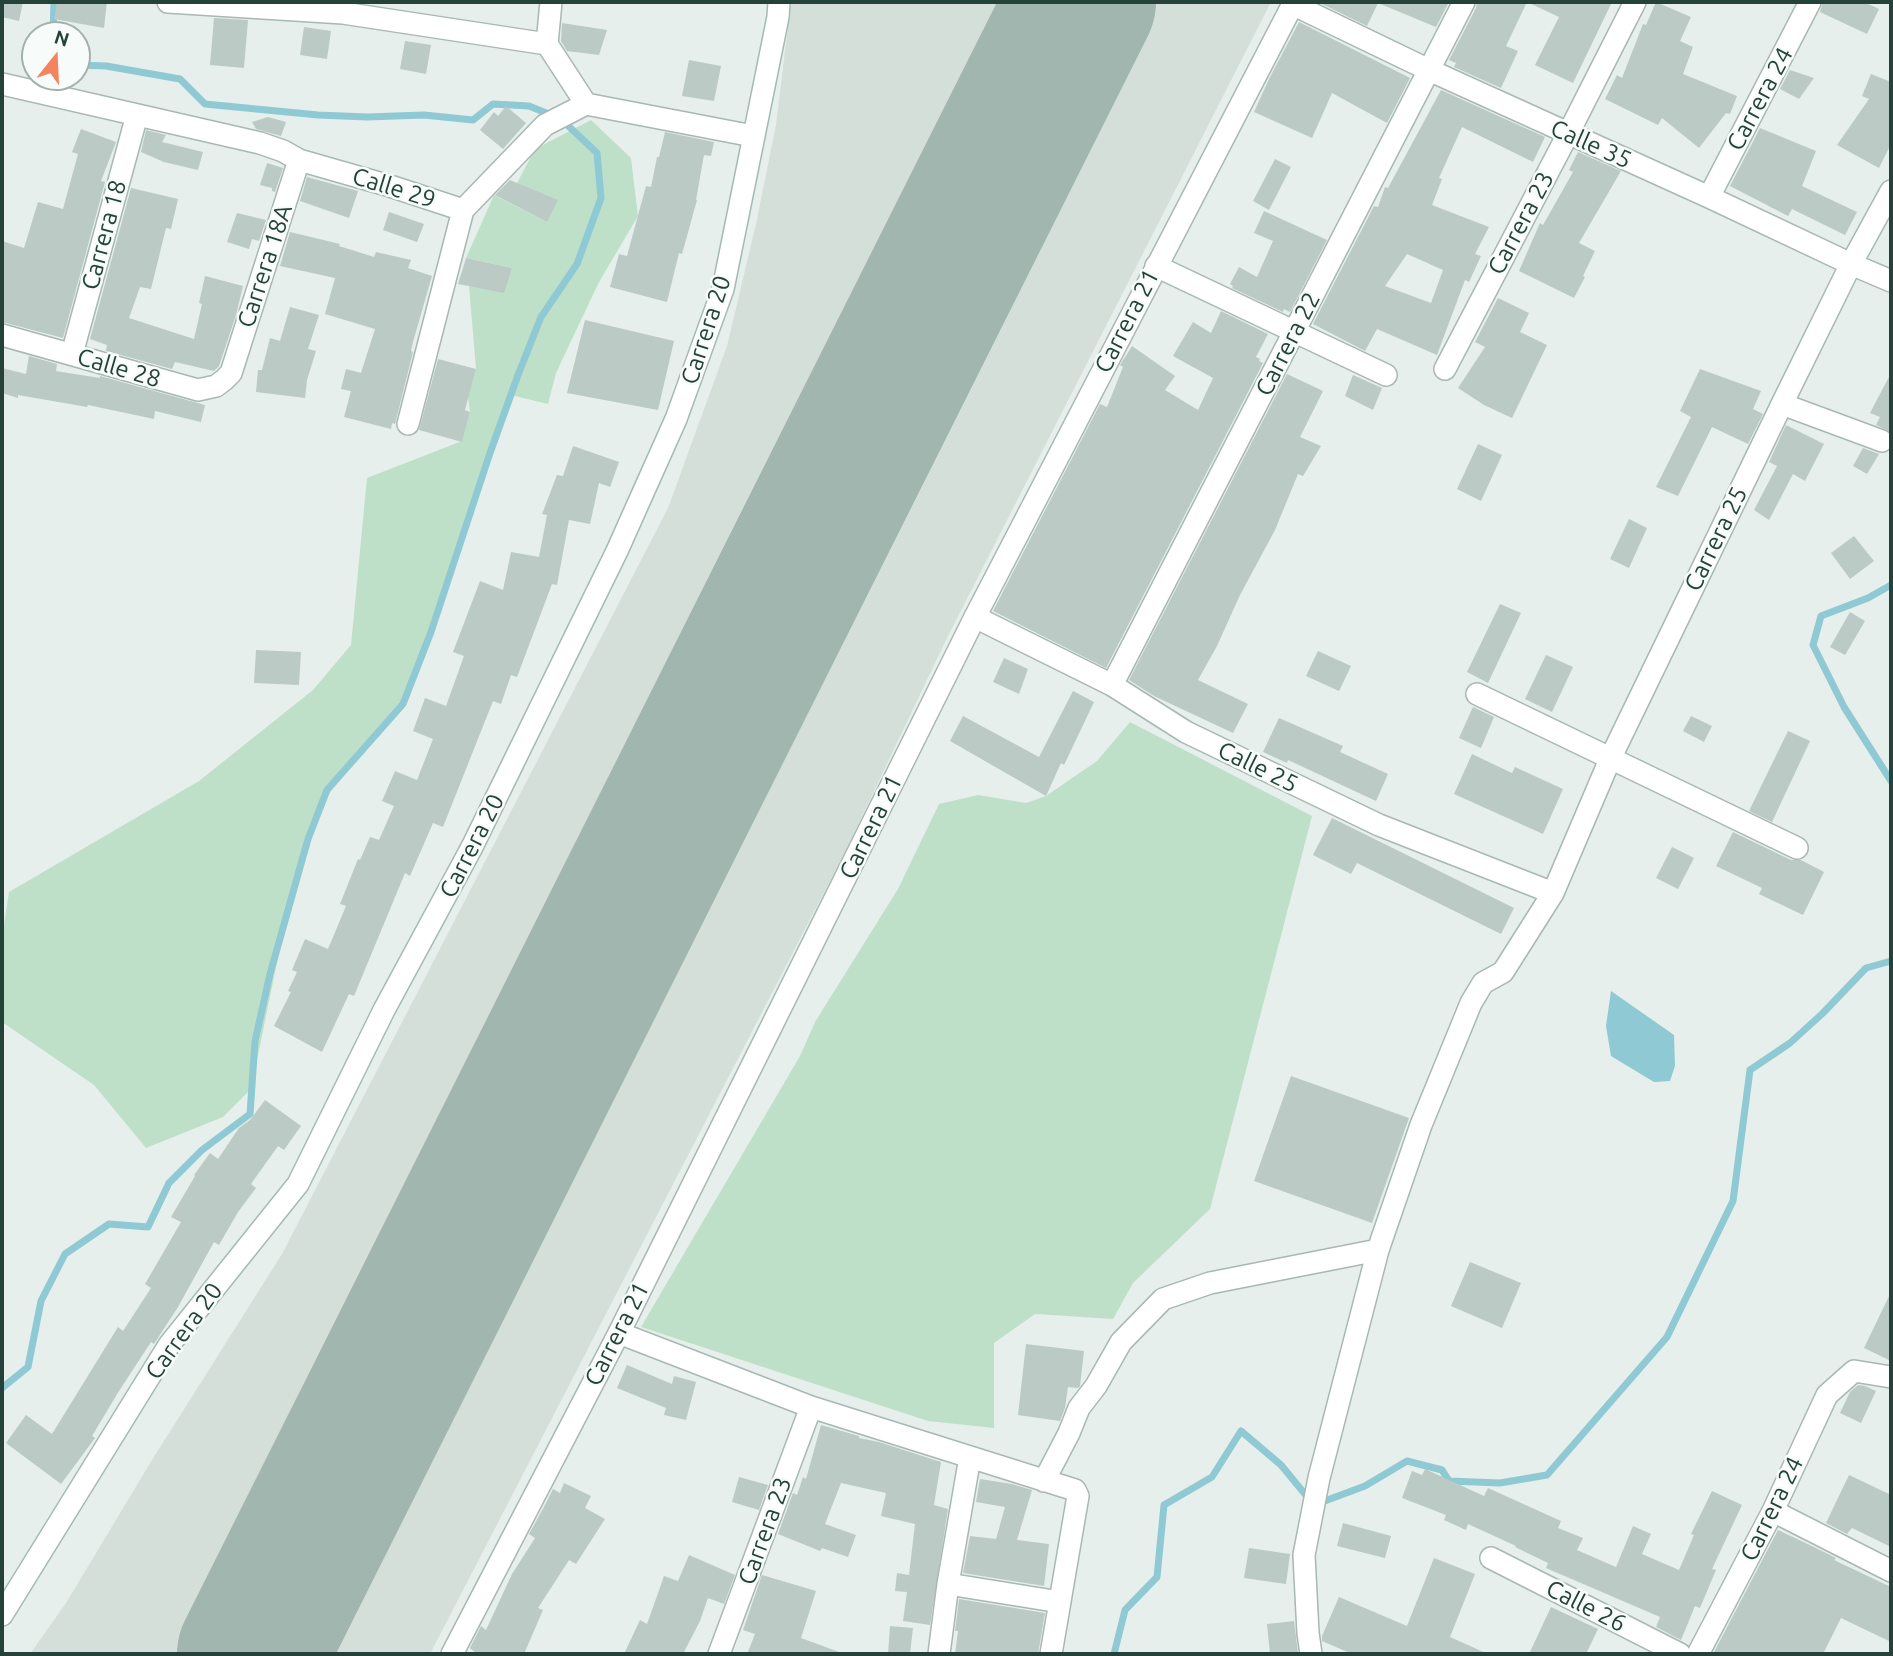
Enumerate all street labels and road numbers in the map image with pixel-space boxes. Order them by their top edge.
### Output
street label: Carrera 24 [1721,43,1799,155]
street label: Calle 35 [1546,113,1636,175]
street label: Calle 29 [349,162,439,214]
street label: Carrera 23 [1482,167,1560,279]
street label: Carrera 18 [76,177,132,293]
street label: Carrera 18A [232,201,298,331]
street label: Carrera 21 [1089,264,1165,378]
street label: Carrera 20 [675,272,737,388]
street label: Carrera 22 [1250,287,1326,401]
street label: Calle 28 [74,342,164,394]
street label: Carrera 25 [1678,482,1754,596]
street label: Calle 25 [1213,735,1303,799]
street label: Carrera 21 [833,770,909,884]
street label: Carrera 20 [434,789,510,903]
street label: Carrera 20 [139,1277,229,1385]
street label: Carrera 21 [579,1277,655,1391]
street label: Carrera 24 [1734,1452,1810,1566]
street label: Carrera 23 [732,1473,798,1589]
street label: Calle 26 [1541,1574,1631,1638]

